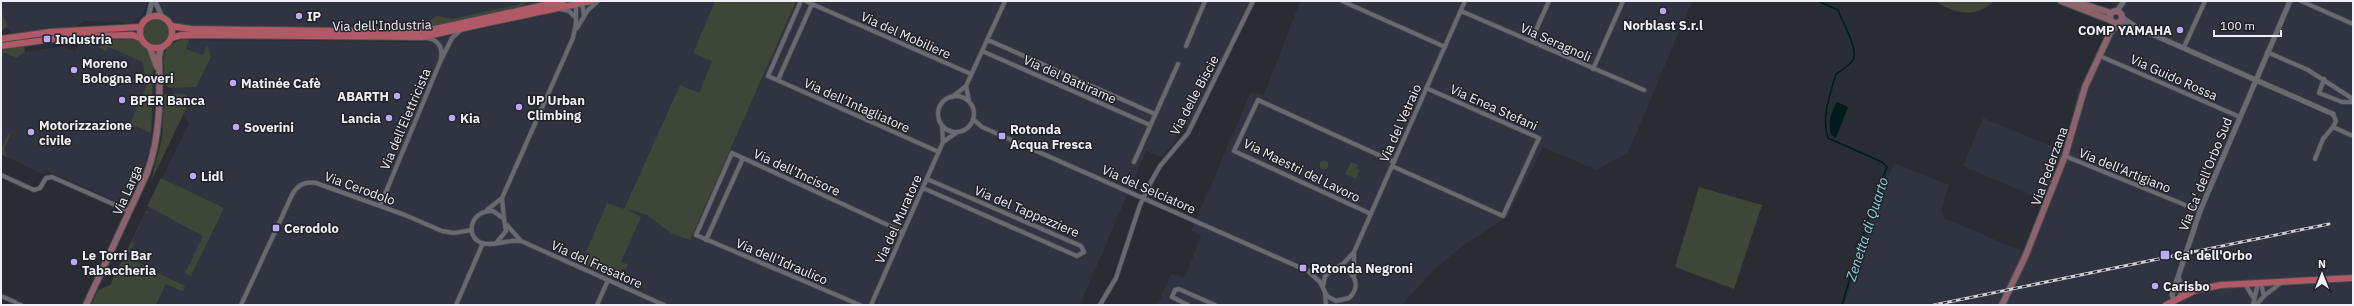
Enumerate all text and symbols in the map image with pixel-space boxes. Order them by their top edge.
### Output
marker: Norblast S.r.l [1658,6,1668,16]
place label: IP [307,8,322,25]
street label: Via del Mobiliere [858,8,953,63]
marker: IP [294,11,304,21]
scale bar [2214,12,2281,38]
street label: Via dell'Industria [332,16,432,35]
place label: Norblast S.r.l [1623,17,1703,34]
text: 100 m [2220,18,2255,33]
street label: Via Seragnoli [1518,19,1594,66]
place label: COMP YAMAHA [2078,22,2172,39]
marker: COMP YAMAHA [2175,25,2185,35]
place label: Industria [55,31,112,48]
marker: Industria [42,34,52,44]
street label: Via del Battirame [1021,51,1119,108]
street label: Via Guido Rossa [2128,51,2220,104]
street label: Via delle Biscie [1166,52,1223,138]
place label: Moreno Bologna Roveri [82,55,174,87]
marker: Moreno Bologna Roveri [69,65,79,75]
street label: Via dell'Elettricista [376,66,435,173]
street label: Via dell'Intagliatore [801,74,912,136]
place label: Matinée Cafè [241,75,321,92]
marker: Matinée Cafè [228,78,238,88]
street label: Via del Vetraio [1376,81,1425,165]
street label: Via Enea Stefani [1447,81,1540,134]
place label: ABARTH [337,88,389,105]
marker: ABARTH [392,91,402,101]
place label: BPER Banca [130,92,205,109]
place label: UP Urban Climbing [527,92,585,124]
marker: BPER Banca [117,95,127,105]
marker: UP Urban Climbing [514,102,524,112]
place label: Lancia [341,110,381,127]
place label: Kia [460,110,480,127]
marker: Lancia [384,113,394,123]
marker: Kia [447,113,457,123]
street label: Via Ca' dell'Orbo Sud [2175,115,2236,234]
place label: Motorizzazione civile [39,117,132,149]
place label: Soverini [244,119,294,136]
place label: Rotonda Acqua Fresca [1010,121,1092,153]
marker: Soverini [231,122,241,132]
street label: Via Pederzana [2027,124,2072,208]
marker: Motorizzazione civile [26,127,36,137]
marker: Rotonda Acqua Fresca [997,131,1007,141]
street label: Via Maestri del Lavoro [1241,135,1363,206]
street label: Via dell'Artigiano [2076,144,2173,197]
street label: Via dell'Incisore [751,145,843,200]
street label: Via del Selciatore [1099,161,1198,218]
street label: Via Larga [109,163,146,218]
place label: Lidl [201,168,224,185]
street label: Via Cerodolo [322,168,398,209]
marker: Lidl [188,171,198,181]
street label: Via del Muratore [871,172,926,266]
water label: Zenetta di Quarto [1841,175,1892,284]
street label: Via del Tappezziere [972,182,1082,241]
place label: Cerodolo [284,220,339,237]
marker: Cerodolo [271,223,281,233]
street label: Via dell'Idraulico [733,234,830,288]
street label: Via del Fresatore [548,237,645,292]
place label: Le Torri Bar Tabaccheria [82,247,156,279]
place label: Ca' dell'Orbo [2174,247,2252,264]
marker: Ca' dell'Orbo [2159,249,2171,261]
north arrow [2302,254,2342,294]
marker: Le Torri Bar Tabaccheria [69,257,79,267]
text: N [2318,257,2326,271]
place label: Rotonda Negroni [1311,260,1413,277]
marker: Rotonda Negroni [1298,263,1308,273]
place label: Carisbo [2163,278,2210,295]
marker: Carisbo [2150,281,2160,291]

